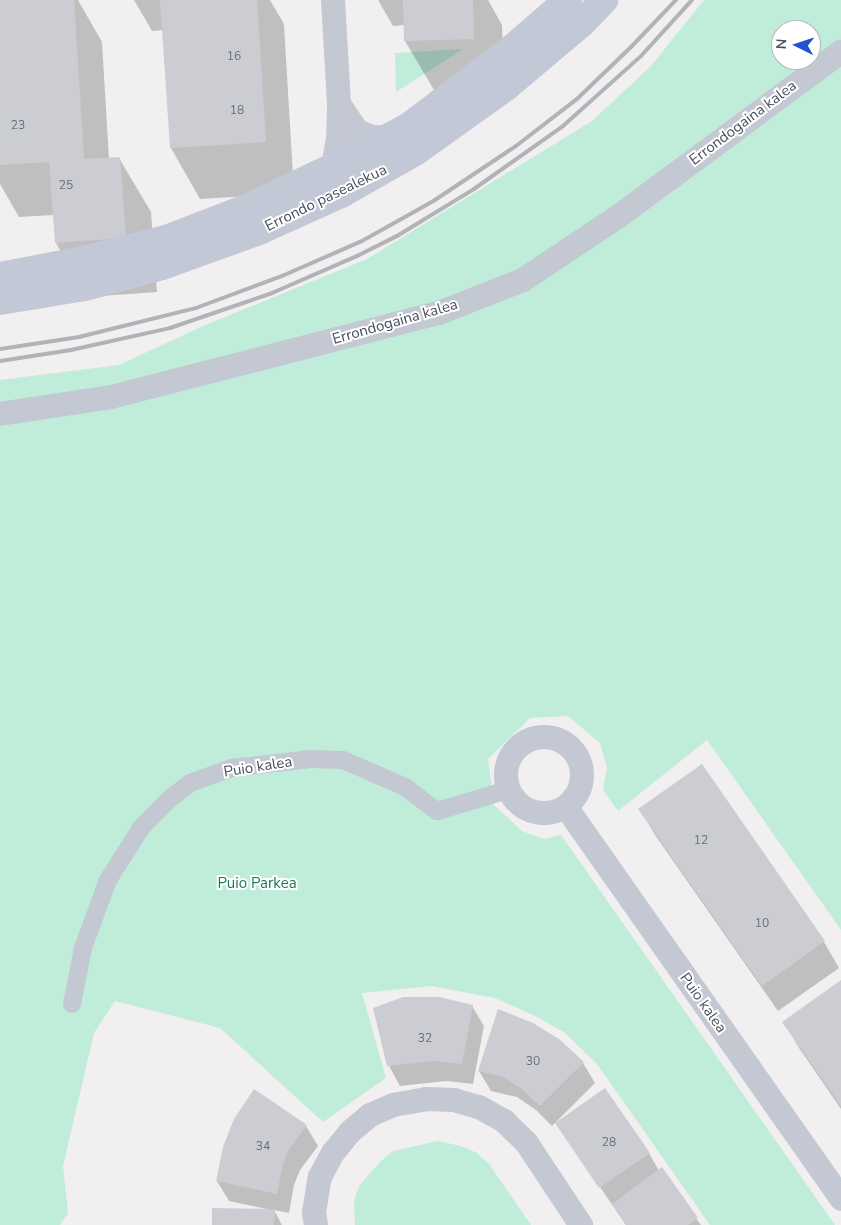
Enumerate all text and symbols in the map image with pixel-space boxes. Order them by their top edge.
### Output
north arrow [771,20,821,70]
text: N [772,38,791,50]
house number: 16 [227,50,241,64]
street label: Errondogaina kalea [686,77,800,169]
house number: 18 [230,104,244,118]
house number: 23 [11,119,25,133]
street label: Errondo pasealekua [262,161,390,235]
house number: 25 [59,179,73,193]
street label: Errondogaina kalea [330,295,460,349]
street label: Puio kalea [222,753,294,781]
house number: 12 [694,834,708,848]
park label: Puio Parkea [217,875,297,893]
house number: 10 [755,917,769,931]
street label: Puio kalea [676,970,730,1036]
house number: 32 [418,1032,432,1046]
house number: 30 [526,1055,540,1069]
house number: 28 [602,1136,616,1150]
house number: 34 [256,1140,270,1154]

